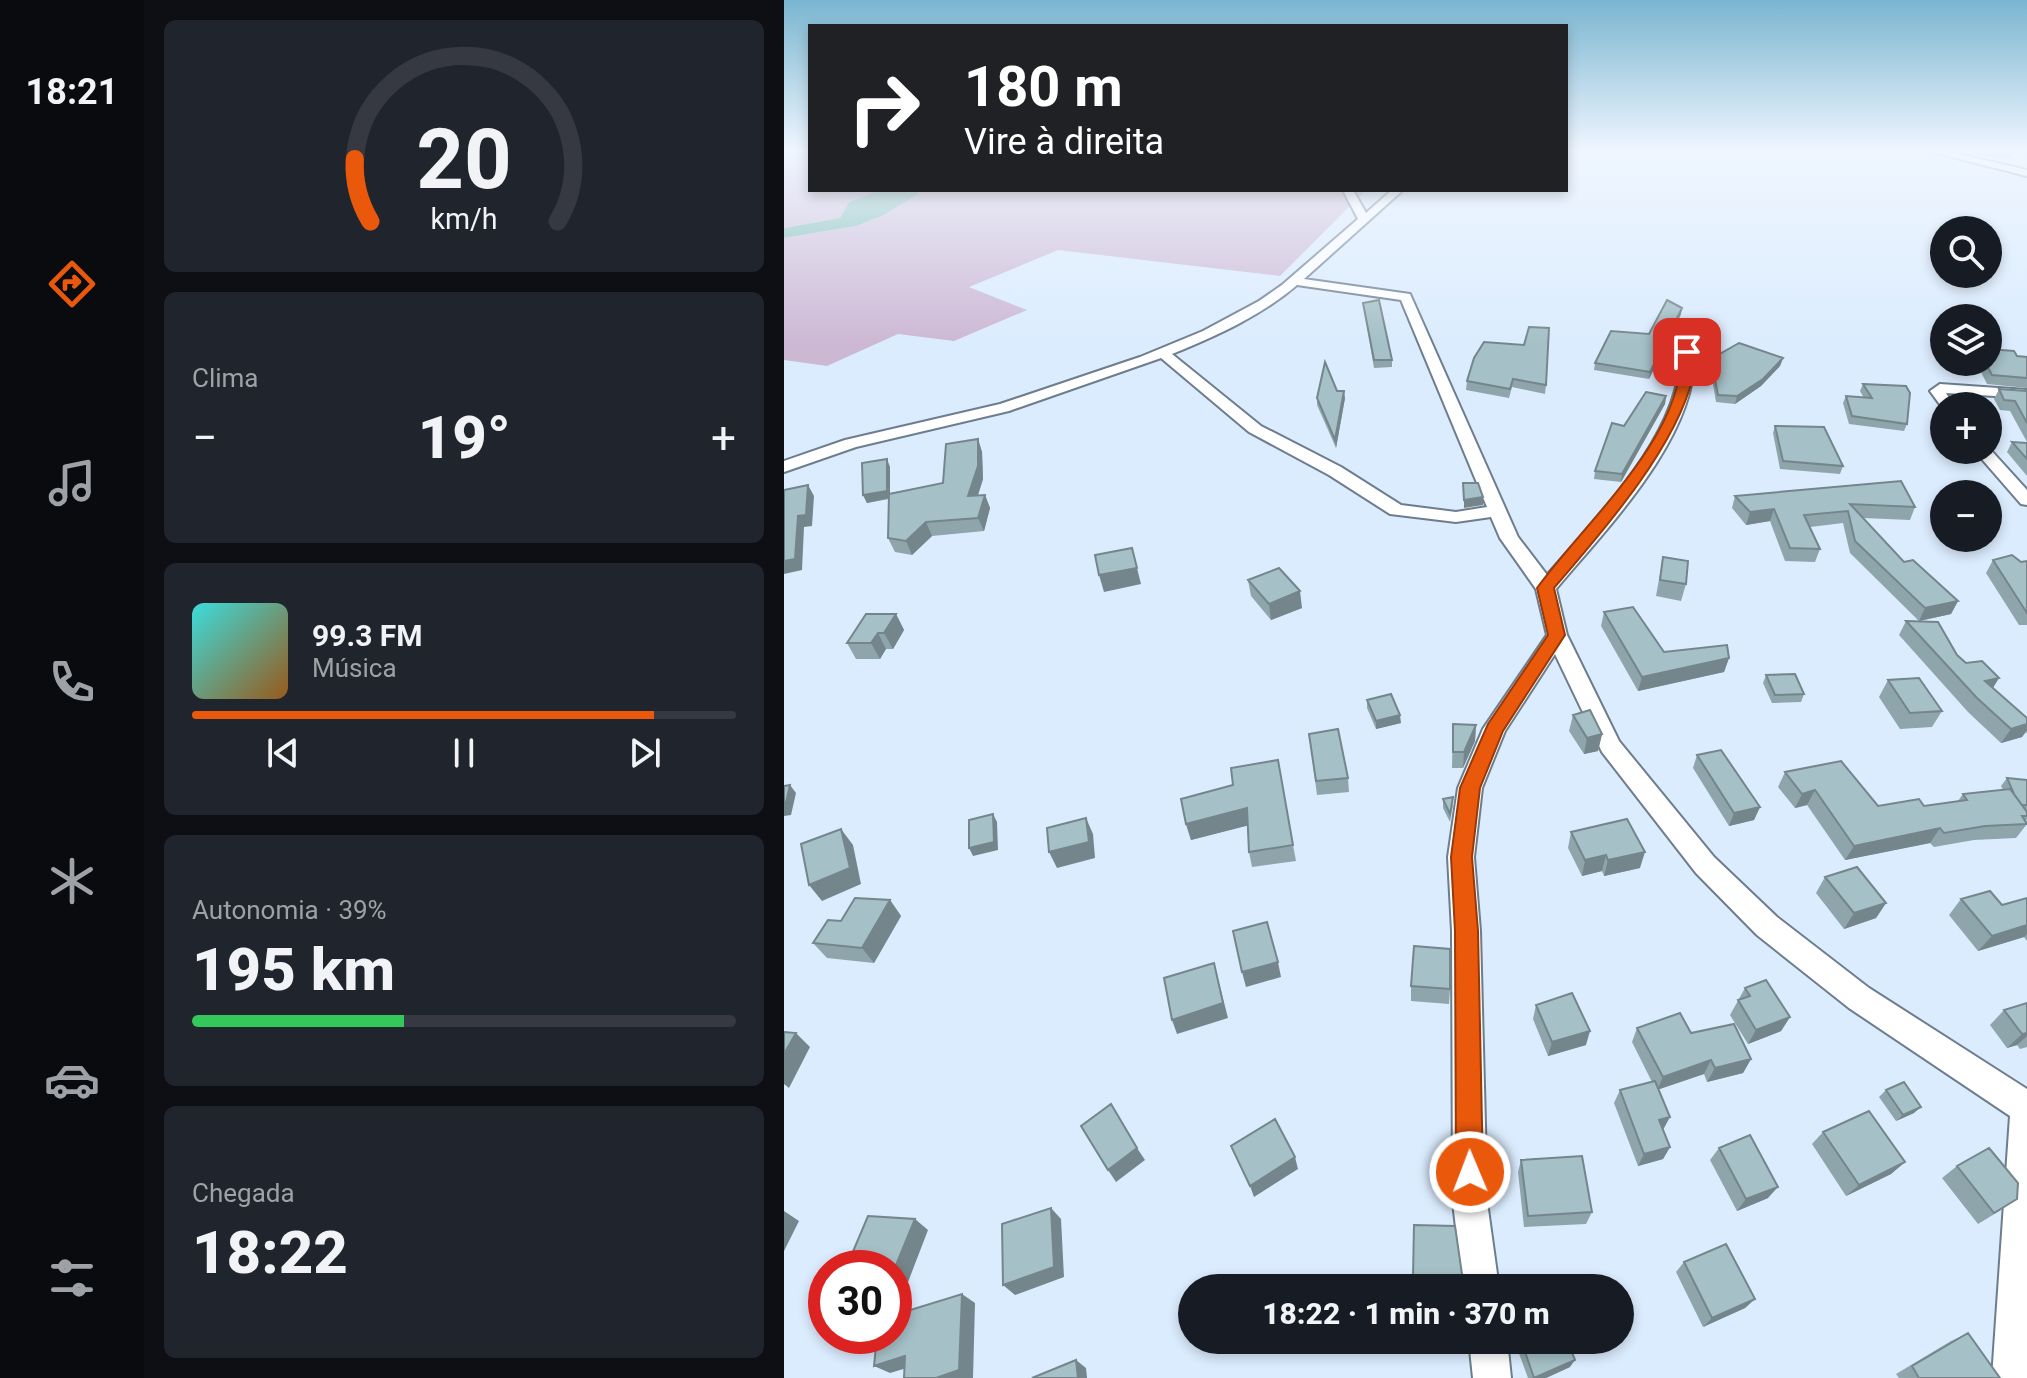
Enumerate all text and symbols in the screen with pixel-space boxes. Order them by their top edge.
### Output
text: 180 m [964,54,1123,120]
icon: right [832,56,936,160]
text: 18:21 [26,71,118,113]
text: 20 [416,110,512,207]
text: Vire à direita [964,121,1164,163]
text: km/h [430,202,498,236]
map controls [1930,216,2002,552]
button: search [1930,216,2002,288]
icon: directions [44,256,100,312]
button: layers [1930,304,2002,376]
pin [1653,318,1721,386]
icon: arrive [1665,330,1709,374]
text: Clima [192,363,259,393]
button: + [1930,392,2002,464]
text: 19° [418,402,511,473]
text: − [192,412,217,464]
text: + [711,412,736,464]
icon: music [44,455,100,511]
button: − [1930,480,2002,552]
text: 99.3 FM [312,618,423,653]
text: Música [312,653,397,683]
icon: phone [44,654,100,710]
icon: previous [261,731,305,775]
icon: pause [442,731,486,775]
icon: next [623,731,667,775]
icon: climate [44,853,100,909]
text: Autonomia · 39% [192,895,387,925]
text: 195 km [192,934,395,1005]
icon: car [44,1052,100,1108]
position arrow [1428,1130,1512,1214]
text: Chegada [192,1178,295,1208]
text: 18:22 [192,1217,348,1288]
icon: filters [44,1250,100,1306]
speed limit sign: 30 [808,1250,912,1354]
text: 18:22 · 1 min · 370 m [1262,1296,1550,1331]

